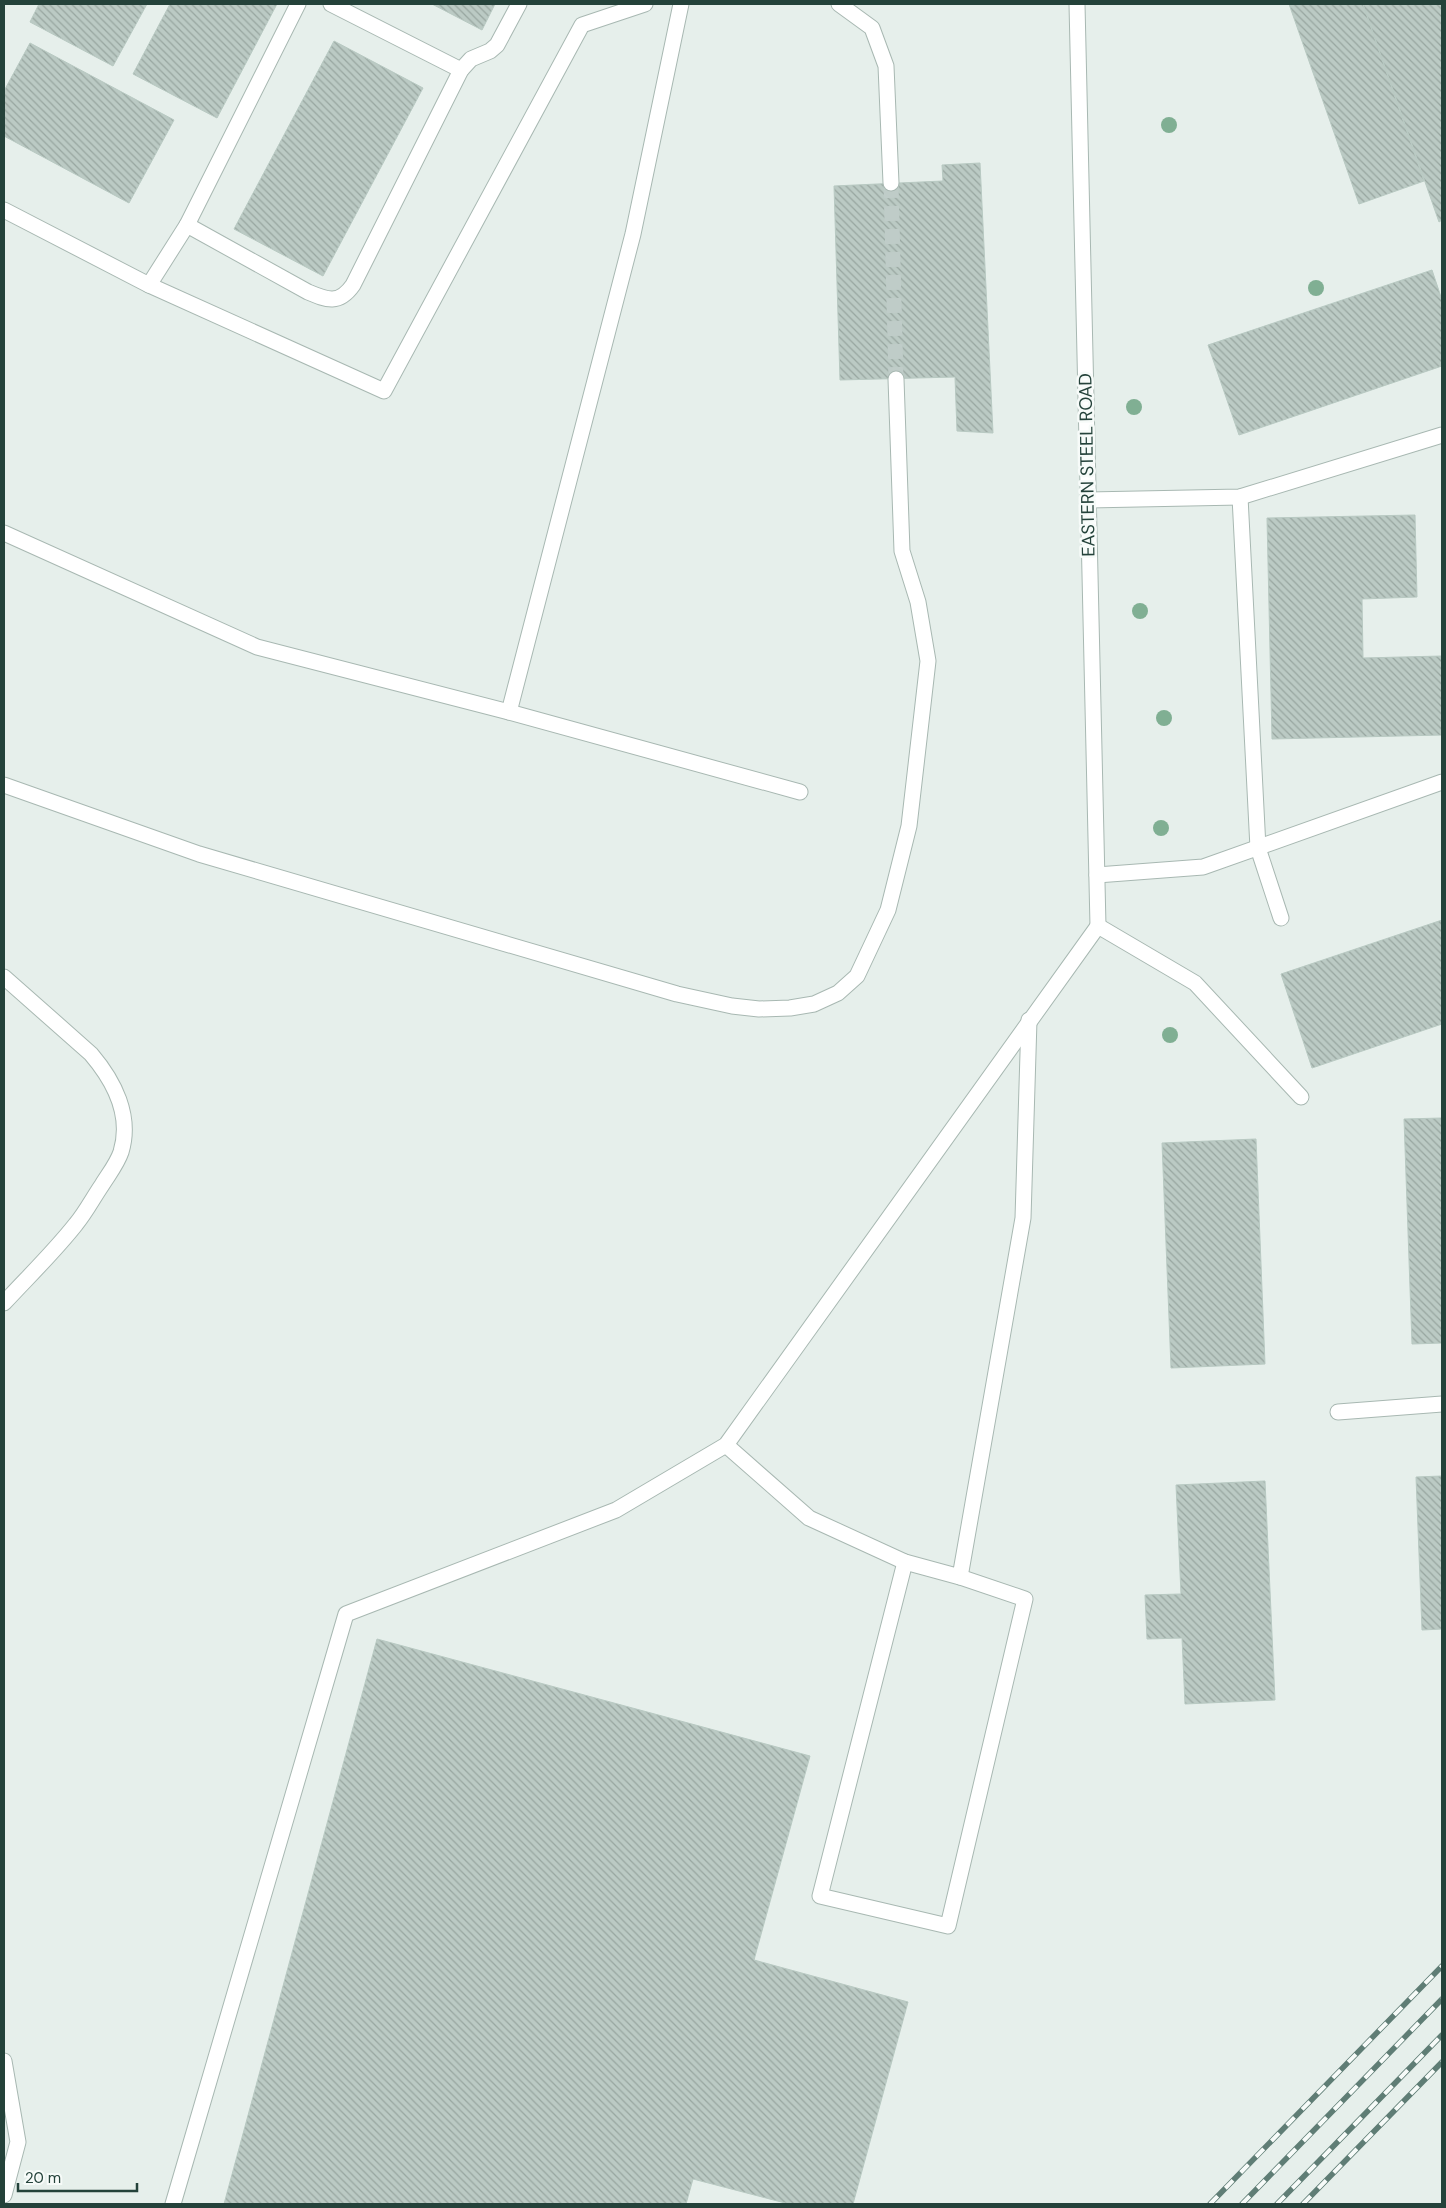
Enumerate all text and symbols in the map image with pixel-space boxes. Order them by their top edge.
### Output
street label: EASTERN STEEL ROAD [1073,373,1101,557]
scale bar [18,2160,136,2192]
text: 20 m [25,2168,61,2188]

